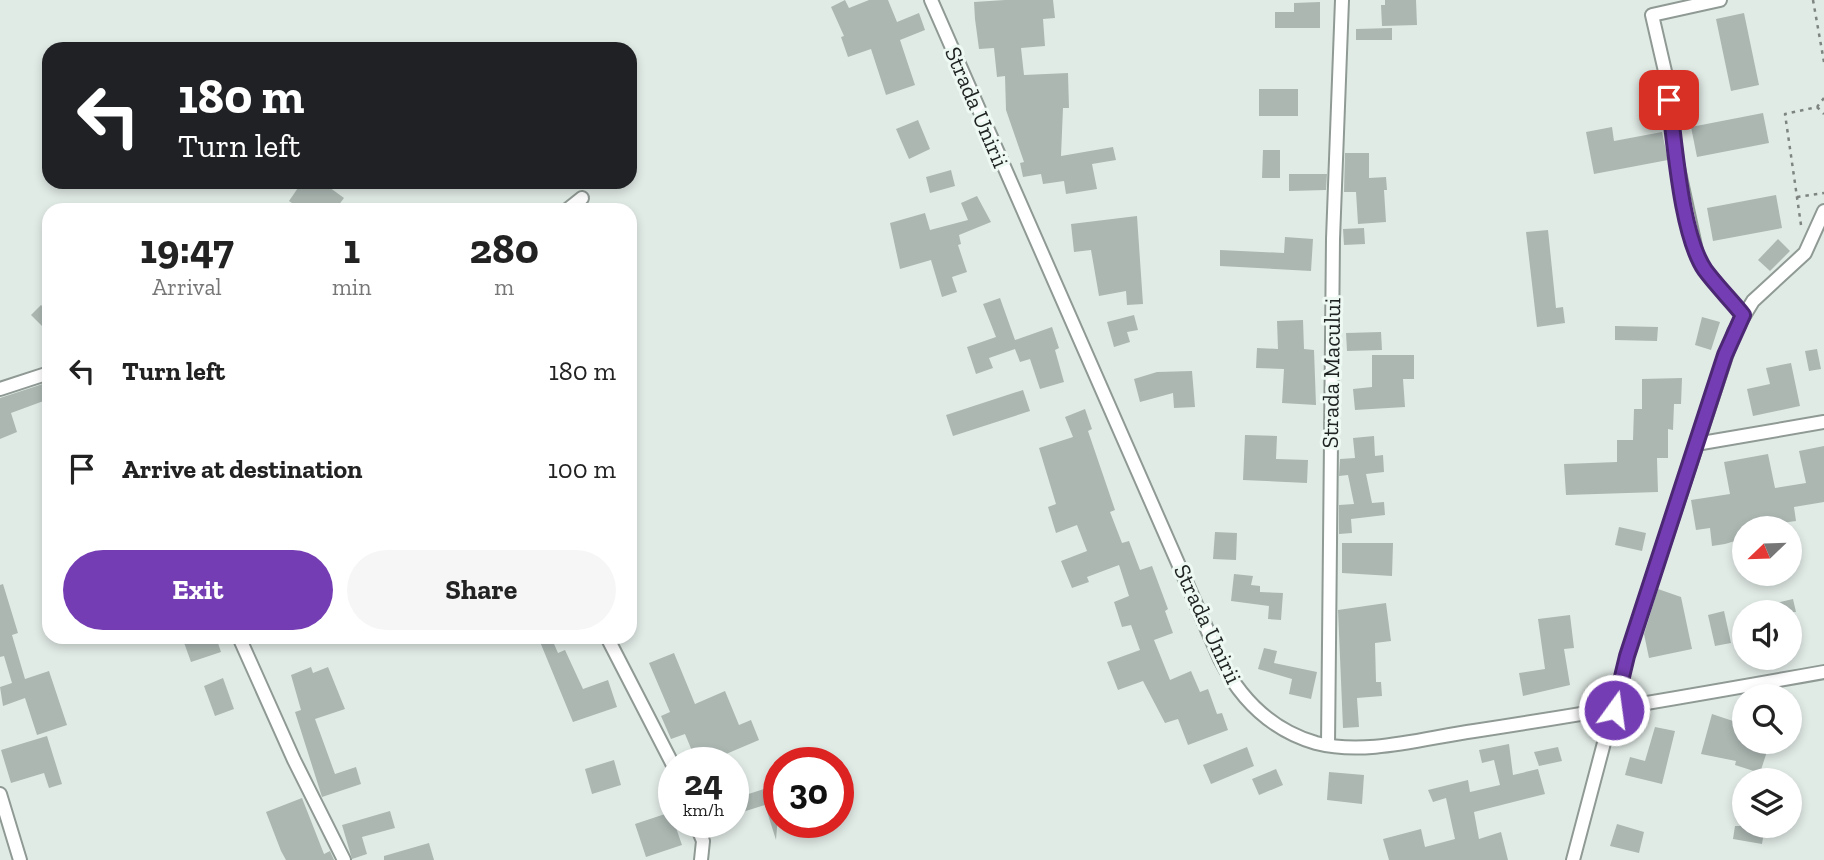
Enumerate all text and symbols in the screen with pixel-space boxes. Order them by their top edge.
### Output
street label: Strada Unirii [939,42,1015,172]
text: 180 m [178,67,305,126]
icon: left [63,70,154,161]
pin [1639,70,1699,130]
icon: arrive [1650,81,1688,119]
text: Turn left [178,127,300,165]
text: 19:47 [140,223,234,274]
text: 1 [343,223,360,274]
text: 280 [470,223,539,274]
text: Arrival [152,273,222,301]
text: min [332,273,371,301]
text: m [494,273,514,301]
street label: Strada Macului [1316,297,1346,449]
icon: left [63,352,101,390]
text: Turn left [122,355,225,387]
text: 180 m [549,355,616,387]
icon: arrive [63,450,101,488]
text: Arrive at destination [122,453,362,485]
text: 100 m [548,453,616,485]
north arrow [1732,516,1802,586]
map controls [1732,516,1802,838]
button: Exit [63,550,333,630]
button: Share [347,550,616,630]
street label: Strada Unirii [1168,560,1248,688]
button: sound [1732,600,1802,670]
position arrow [1577,673,1651,747]
button: search [1732,684,1802,754]
speed limit sign: 30 [763,747,854,838]
text: 24 [684,762,723,804]
button: layers [1732,768,1802,838]
text: km/h [683,799,724,821]

